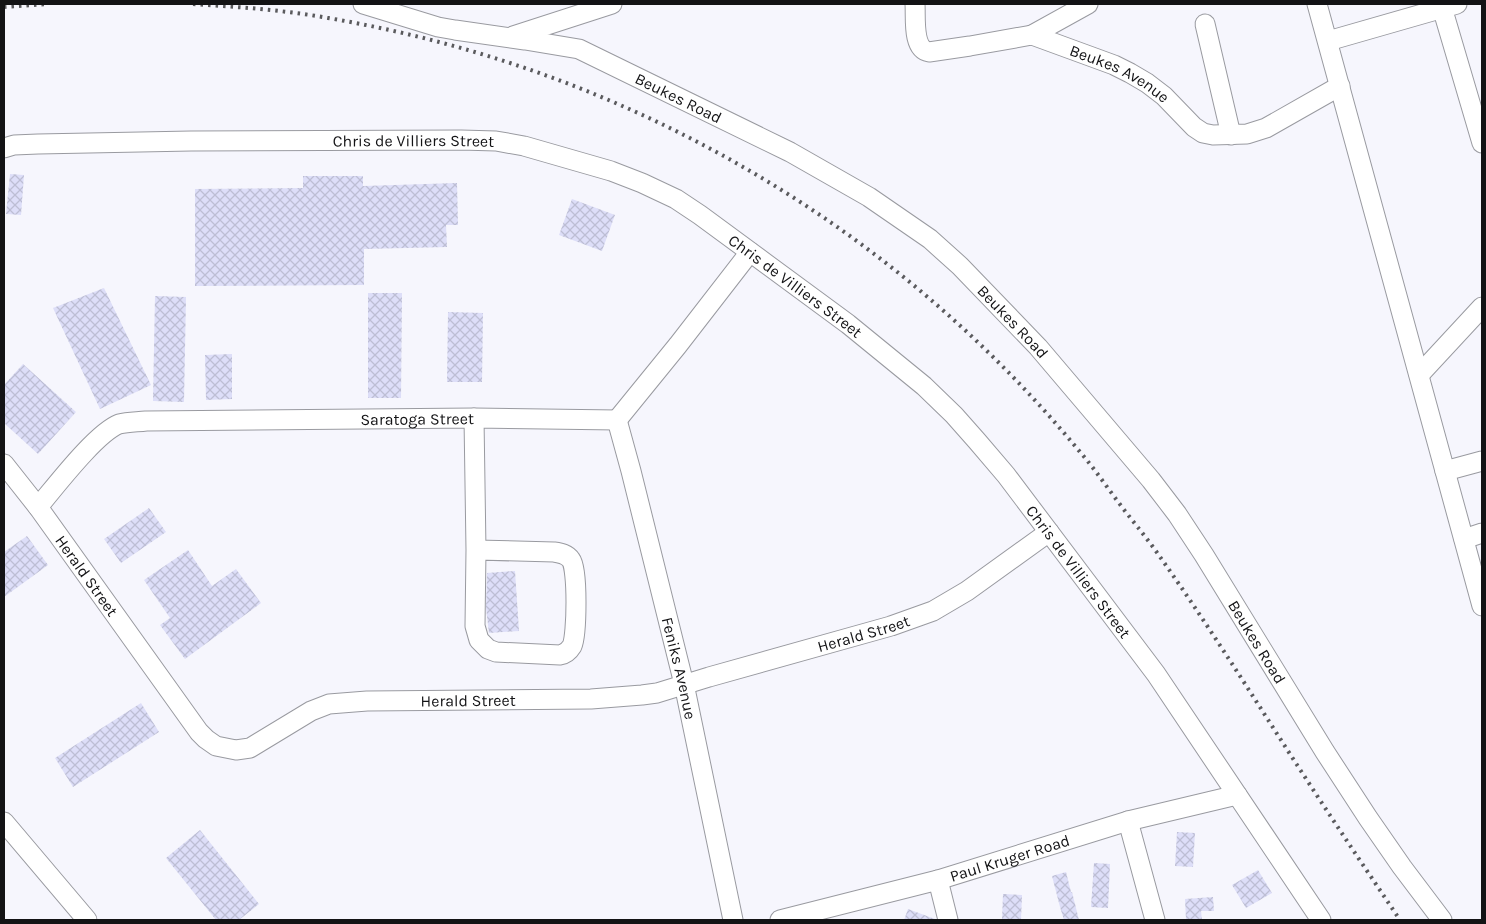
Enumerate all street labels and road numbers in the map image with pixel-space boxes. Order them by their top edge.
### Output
street label: Beukes Avenue [1067,41,1174,106]
street label: Beukes Road [632,69,725,127]
street label: Chris de Villiers Street [333,131,495,151]
street label: Chris de Villiers Street [725,230,866,342]
street label: Beukes Road [973,281,1052,362]
street label: Saratoga Street [360,409,474,429]
street label: Chris de Villiers Street [1022,502,1135,642]
street label: Herald Street [51,531,122,620]
street label: Beukes Road [1224,597,1290,687]
street label: Herald Street [815,611,912,656]
street label: Feniks Avenue [658,615,700,721]
street label: Herald Street [420,691,516,711]
street label: Paul Kruger Road [947,831,1072,886]

